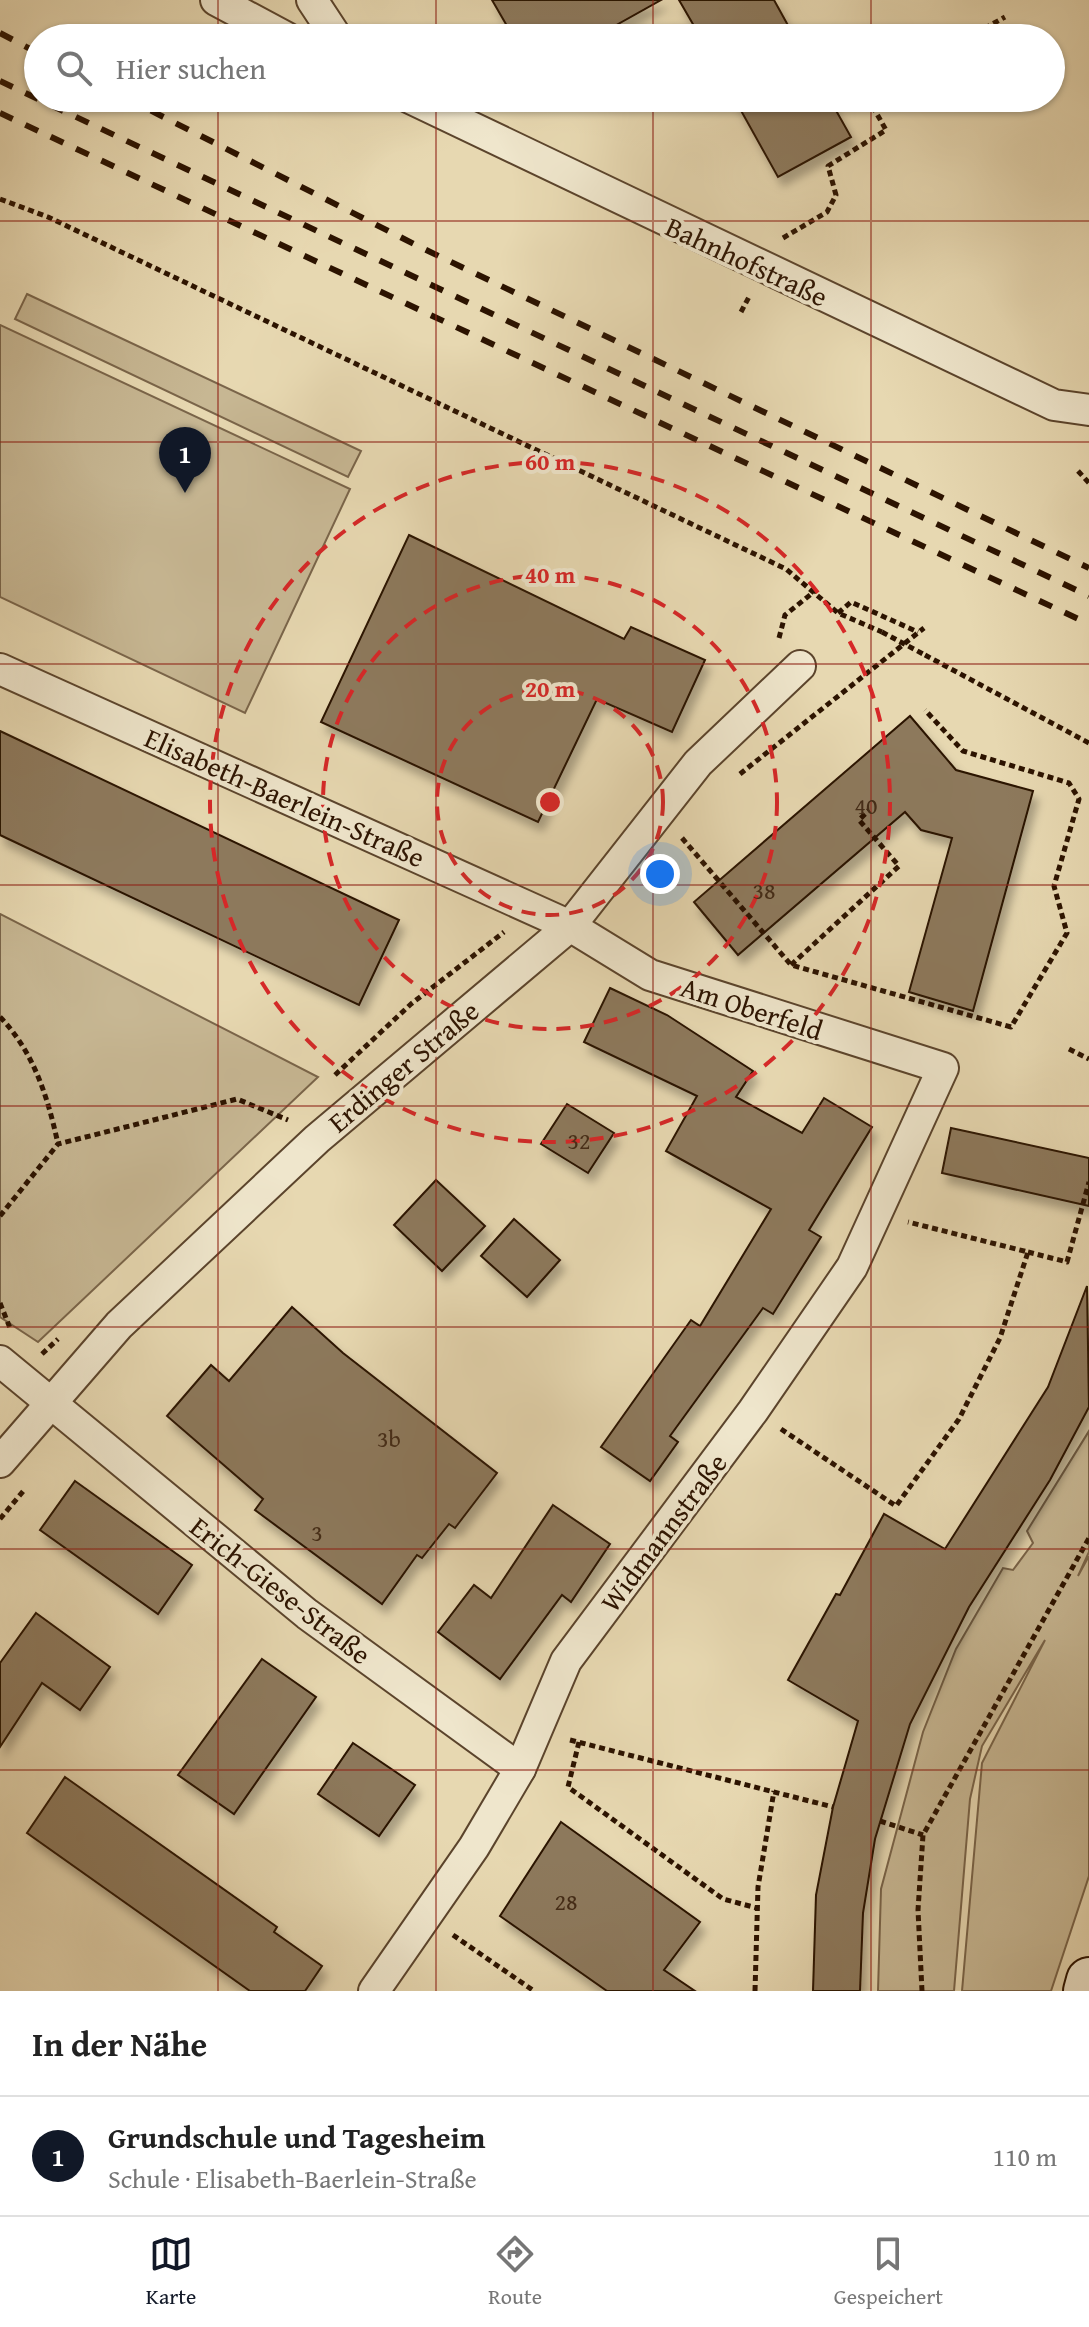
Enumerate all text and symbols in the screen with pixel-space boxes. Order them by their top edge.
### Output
search box [24,24,1065,112]
icon: search [52,46,96,90]
text: Hier suchen [116,46,266,90]
street label: Bahnhofstraße [659,206,835,316]
pin: 1 [159,427,211,493]
text: 60 m [525,444,576,479]
text: 40 m [525,557,576,592]
text: 20 m [525,671,576,706]
street label: Elisabeth-Baerlein-Straße [138,717,432,877]
centre of rings [536,788,564,816]
house number: 40 [854,788,878,823]
your location [640,854,680,894]
house number: 38 [752,873,776,908]
street label: Am Oberfeld [676,966,828,1050]
street label: Erdinger Straße [318,990,488,1142]
house number: 32 [567,1123,591,1158]
house number: 3b [377,1421,401,1456]
street label: Widmannstraße [590,1444,736,1620]
street label: Erich-Giese-Straße [182,1506,380,1674]
house number: 3 [311,1515,323,1550]
house number: 28 [554,1884,578,1919]
text: In der Nähe [32,2019,207,2068]
text: Grundschule und Tagesheim [108,2115,486,2159]
text: 1 [51,2137,65,2176]
text: 110 m [992,2137,1057,2176]
text: Schule · Elisabeth-Baerlein-Straße [108,2159,477,2198]
tab: Karte [146,2232,196,2312]
tab: Route [488,2232,542,2312]
tab: Gespeichert [834,2232,943,2312]

